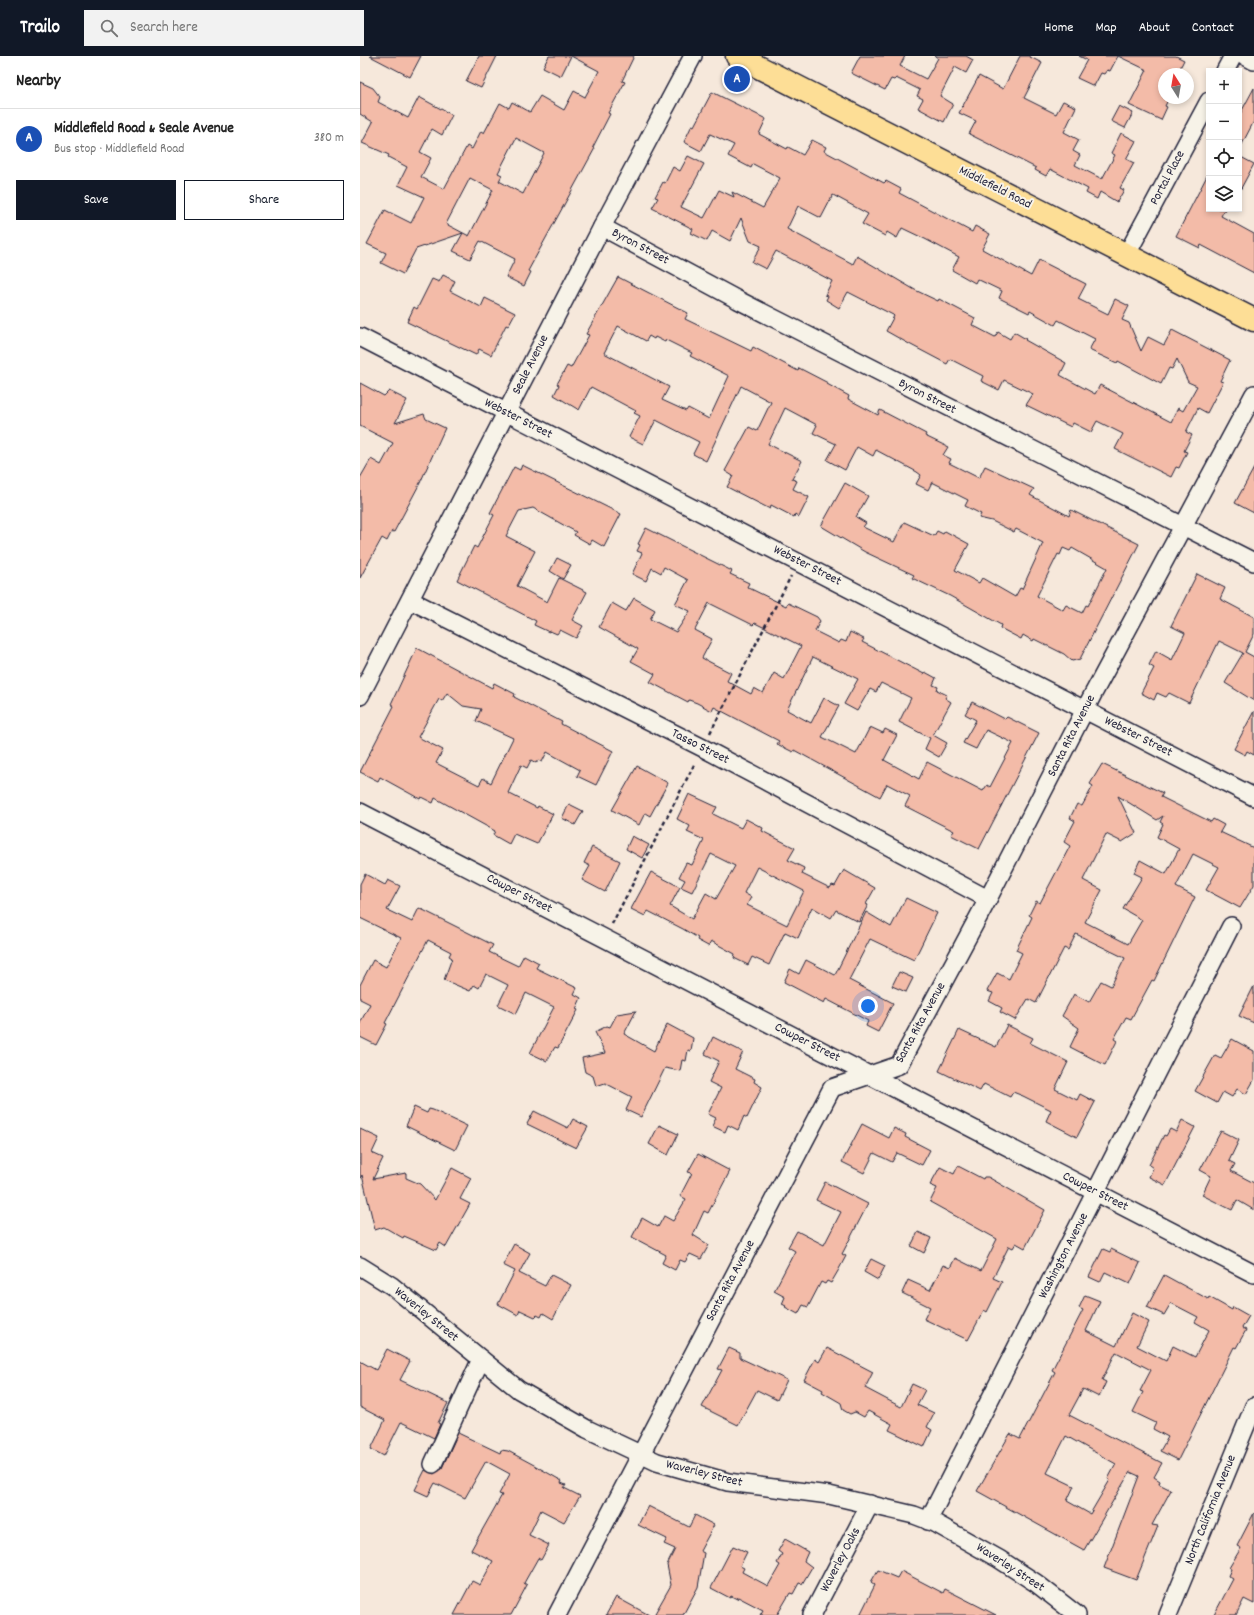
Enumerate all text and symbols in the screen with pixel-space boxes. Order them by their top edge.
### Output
search box [84,10,364,46]
text: Trailo [20,15,60,42]
icon: search [98,17,120,39]
text: Search here [130,17,198,39]
text: Home [1044,18,1073,38]
text: Map [1095,18,1117,38]
text: About [1139,18,1170,38]
text: Contact [1192,18,1234,38]
pin: A [724,64,750,94]
north arrow [1158,68,1194,104]
map controls [1206,68,1242,212]
button: + [1206,68,1242,104]
text: Nearby [16,70,60,94]
button: − [1206,104,1242,140]
text: Middlefield Road & Seale Avenue [54,118,234,140]
text: A [25,129,33,148]
text: 380 m [314,129,344,148]
text: Bus stop · Middlefield Road [54,140,184,159]
button: locate [1206,140,1242,176]
street label: Portal Place [1146,147,1190,209]
street label: Middlefield Road [955,162,1035,214]
button: layers [1206,176,1242,212]
button: Save [16,180,176,220]
button: Share [184,180,344,220]
street label: Byron Street [608,224,672,270]
street label: Seale Avenue [508,332,554,398]
street label: Byron Street [895,374,959,420]
street label: Webster Street [481,394,556,444]
street label: Webster Street [770,541,845,591]
street label: Santa Rita Avenue [1043,691,1101,780]
street label: Webster Street [1101,712,1176,762]
street label: Tasso Street [668,724,732,770]
street label: Cowper Street [483,869,555,919]
street label: Santa Rita Avenue [891,979,951,1067]
your location [858,996,878,1016]
street label: Cowper Street [771,1018,843,1068]
street label: Cowper Street [1059,1167,1131,1217]
street label: Washington Avenue [1034,1209,1094,1302]
street label: Santa Rita Avenue [702,1237,761,1325]
street label: Waverley Street [390,1283,463,1347]
street label: North California Avenue [1180,1452,1242,1568]
street label: Waverley Street [664,1455,744,1493]
street label: Waverley Oaks [816,1524,866,1596]
street label: Waverley Street [972,1539,1048,1597]

